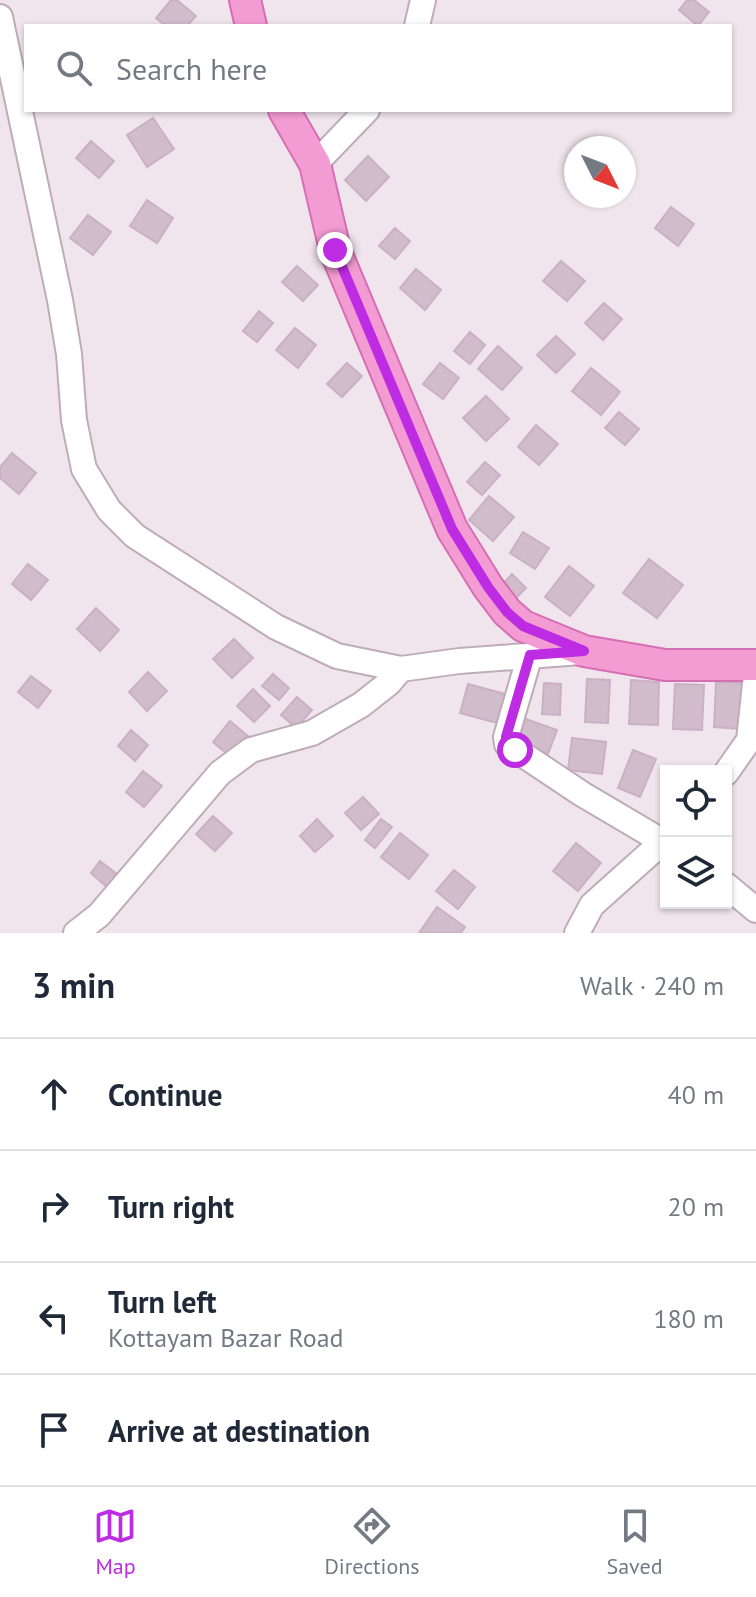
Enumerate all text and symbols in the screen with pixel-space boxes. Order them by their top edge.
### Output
search box [24,24,732,112]
icon: search [52,46,96,90]
text: Search here [116,49,267,88]
north arrow [564,136,636,208]
route end [317,232,353,268]
route start [497,732,533,768]
map controls [660,765,732,909]
button: locate [660,765,732,837]
button: layers [660,837,732,909]
text: 3 min [32,963,115,1007]
text: Walk · 240 m [580,969,724,1002]
icon: ahead [32,1072,76,1116]
text: Continue [108,1075,222,1114]
text: 40 m [668,1078,724,1111]
icon: right [32,1184,76,1228]
text: Turn right [108,1187,234,1226]
text: 20 m [668,1190,724,1223]
text: Turn left [108,1282,216,1321]
icon: left [32,1296,76,1340]
text: 180 m [653,1302,724,1335]
text: Kottayam Bazar Road [108,1321,344,1354]
icon: arrive [32,1408,76,1452]
text: Arrive at destination [108,1411,370,1450]
tab: Map [93,1504,137,1580]
tab: Directions [324,1504,420,1580]
tab: Saved [607,1504,662,1580]

